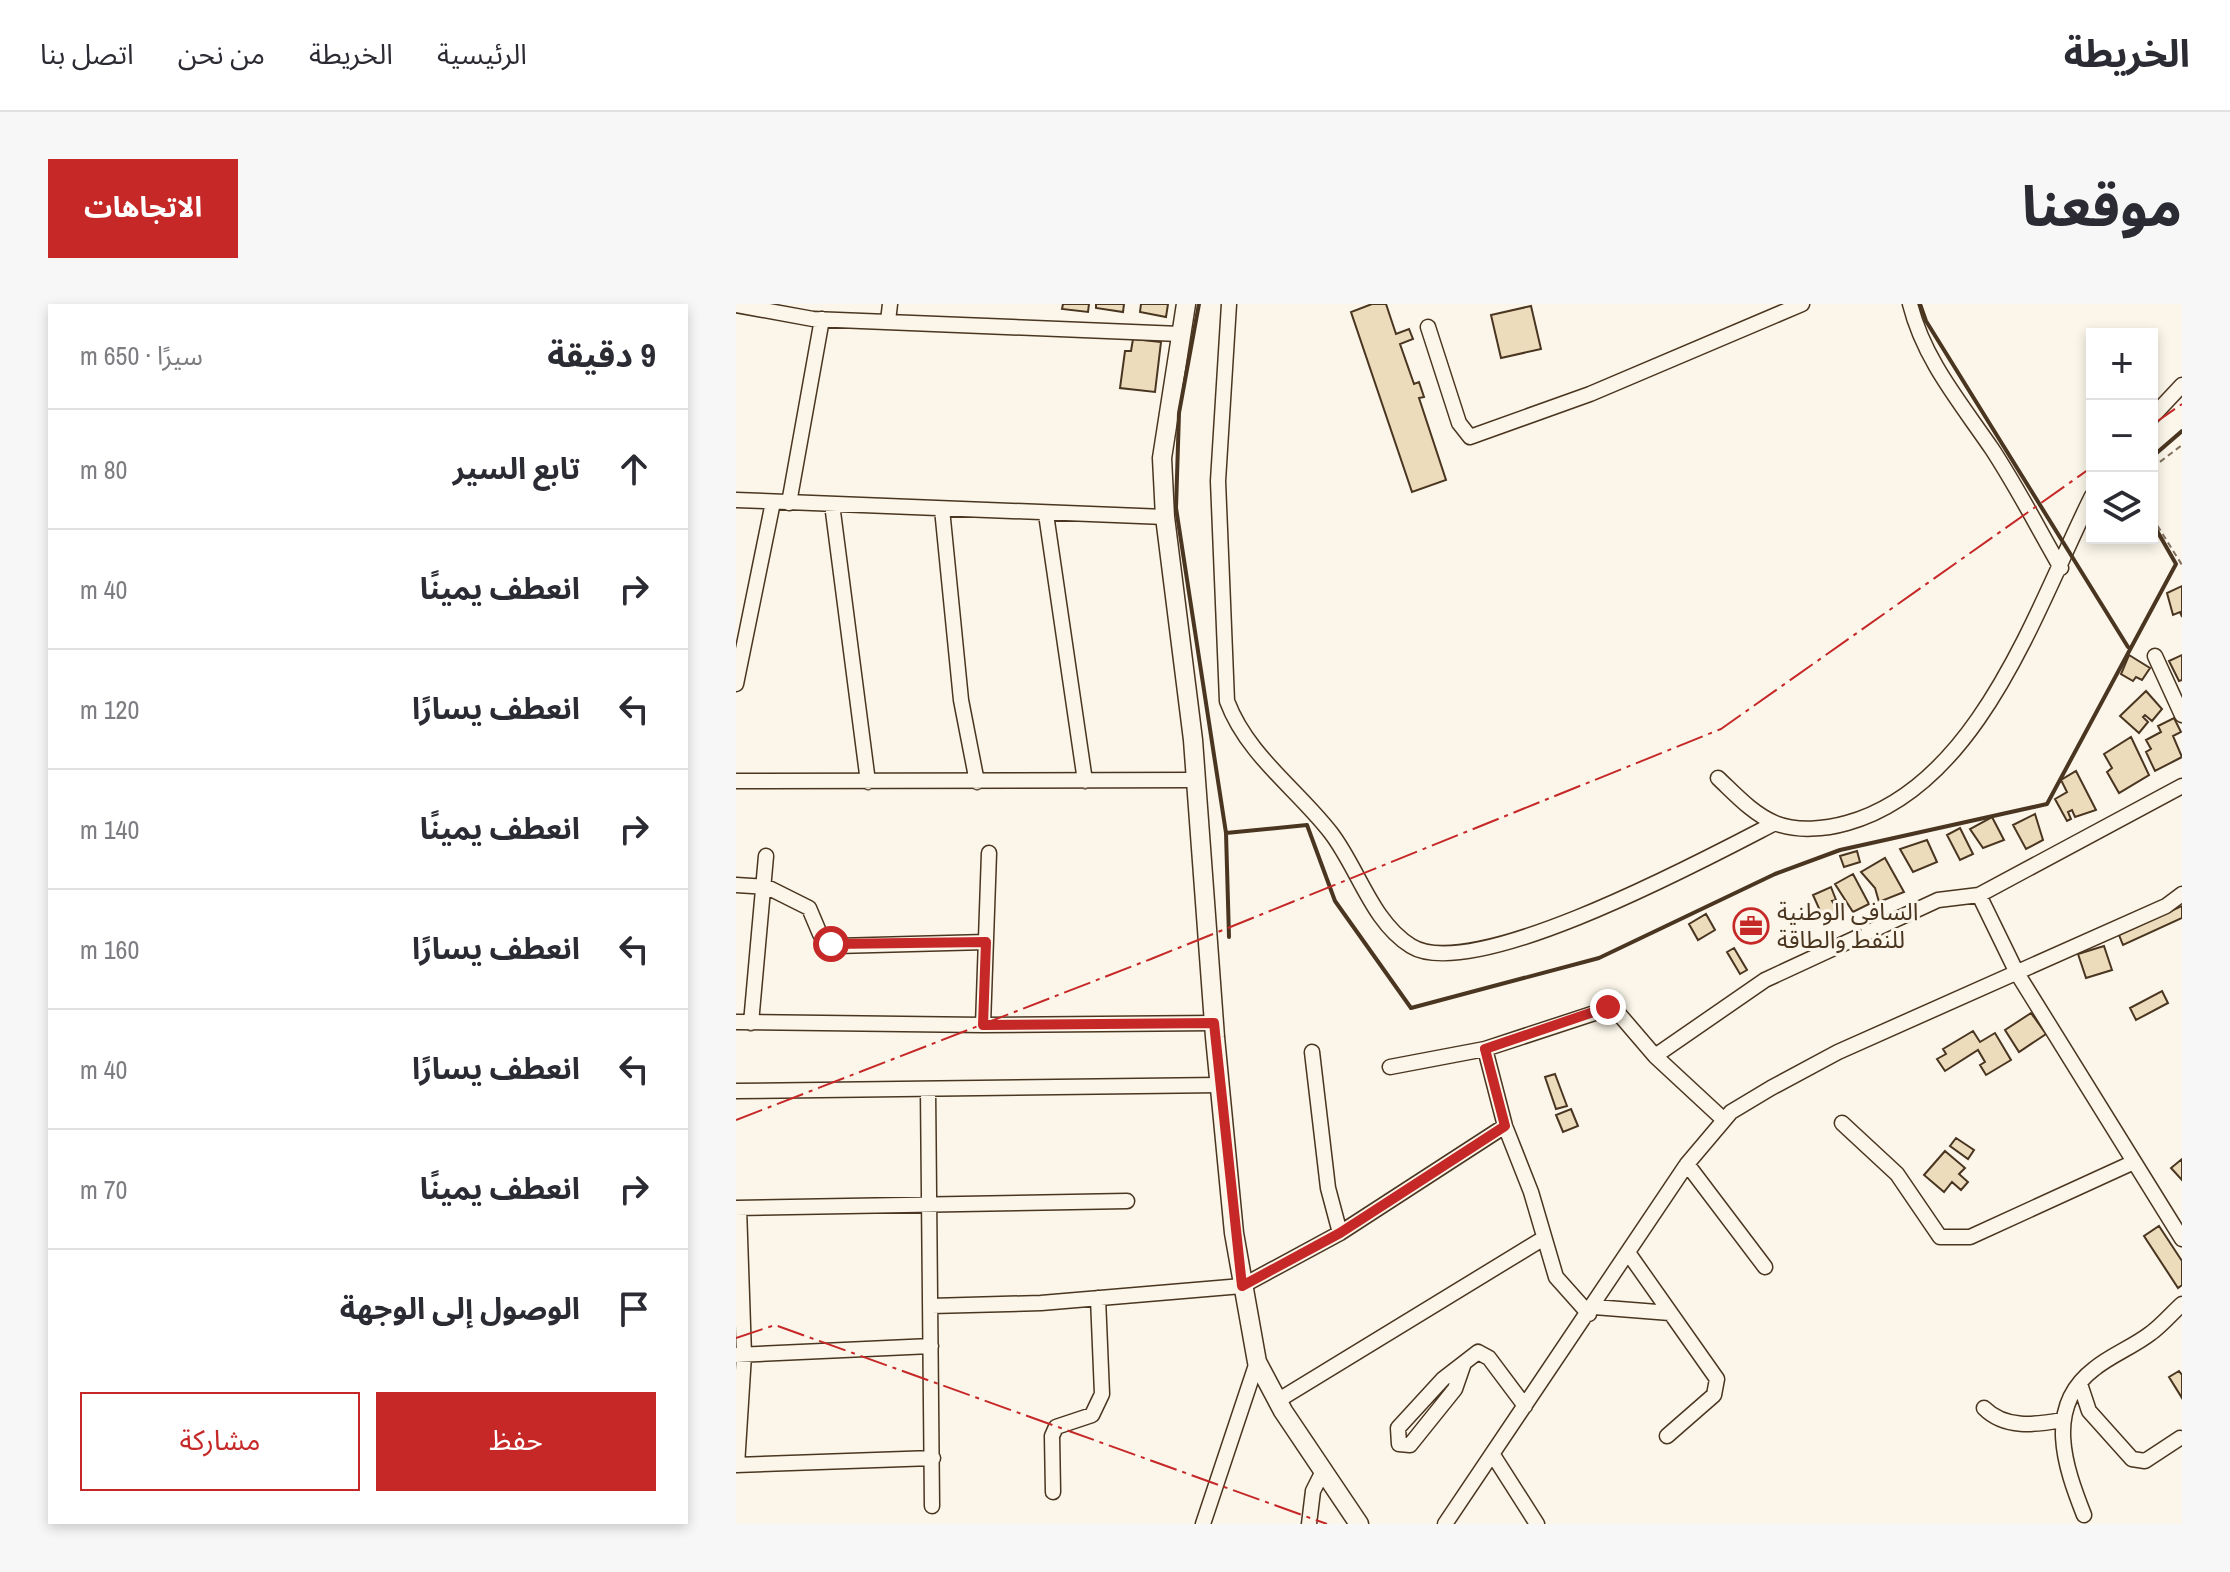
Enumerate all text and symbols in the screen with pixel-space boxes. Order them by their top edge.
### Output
text: الخريطة [2064,28,2190,79]
text: اتصل بنا [40,35,134,73]
text: من نحن [178,35,265,73]
text: الخريطة [309,35,393,73]
text: الرئيسية [437,35,527,73]
button: الاتجاهات [48,159,238,258]
text: موقعنا [2022,168,2182,243]
map controls [2086,328,2158,544]
button: + [2086,328,2158,400]
text: 9 دقيقة [547,332,656,378]
text: سيرًا · 650 m [80,338,203,373]
button: − [2086,400,2158,472]
icon: ahead [612,447,656,491]
text: تابع السير [453,448,580,488]
text: 80 m [80,452,127,487]
button: layers [2086,472,2158,544]
icon: right [612,567,656,611]
text: انعطف يمينًا [420,568,580,608]
text: 40 m [80,572,127,607]
icon: left [612,687,656,731]
text: انعطف يسارًا [412,688,580,728]
text: 120 m [80,692,139,727]
icon: right [612,807,656,851]
text: انعطف يمينًا [420,808,580,848]
text: 140 m [80,812,139,847]
place label: السافي الوطنية للنفط والطاقة [1777,895,1919,955]
office icon: السافي الوطنية للنفط والطاقة [1732,907,1770,945]
route start [813,926,849,962]
icon: left [612,927,656,971]
text: انعطف يسارًا [412,928,580,968]
text: 160 m [80,932,139,967]
route end [1590,989,1626,1025]
icon: left [612,1047,656,1091]
text: انعطف يسارًا [412,1048,580,1088]
text: 40 m [80,1052,127,1087]
icon: right [612,1167,656,1211]
text: انعطف يمينًا [420,1168,580,1208]
text: 70 m [80,1172,127,1207]
icon: arrive [612,1287,656,1331]
text: الوصول إلى الوجهة [340,1288,580,1328]
button: مشاركة [80,1392,360,1491]
button: حفظ [376,1392,656,1491]

